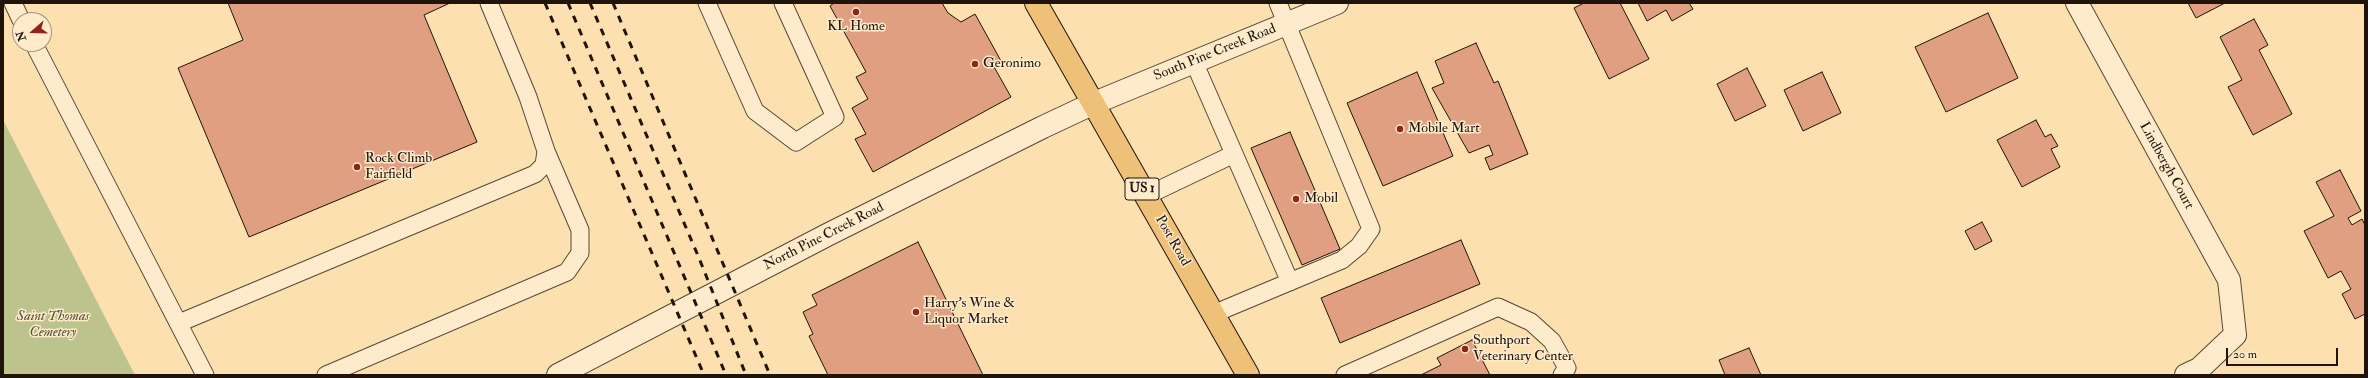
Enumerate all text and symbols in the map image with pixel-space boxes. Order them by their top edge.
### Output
marker: KL Home [851,7,861,17]
north arrow [12,12,52,52]
place label: KL Home [827,19,885,35]
street label: South Pine Creek Road [1151,21,1279,85]
text: N [13,29,29,43]
place label: Geronimo [983,56,1041,72]
marker: Geronimo [970,59,980,69]
street label: Lindbergh Court [2135,120,2197,212]
place label: Mobile Mart [1408,121,1480,137]
marker: Mobile Mart [1395,124,1405,134]
place label: Rock Climb Fairfield [365,151,432,184]
marker: Rock Climb Fairfield [352,162,362,172]
road number: US 1 [1125,178,1159,200]
place label: Mobil [1304,191,1338,207]
marker: Mobil [1291,194,1301,204]
street label: North Pine Creek Road [761,199,887,275]
street label: Post Road [1151,213,1193,269]
place label: Harry's Wine & Liquor Market [924,296,1015,328]
marker: Harry's Wine & Liquor Market [911,307,921,317]
park label: Saint Thomas Cemetery [17,309,89,342]
place label: Southport Veterinary Center [1473,333,1573,366]
scale bar [2228,340,2340,366]
marker: Southport Veterinary Center [1460,344,1470,354]
text: 20 m [2233,347,2257,362]

